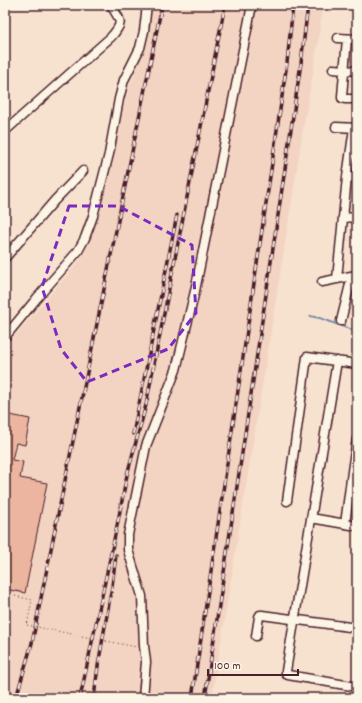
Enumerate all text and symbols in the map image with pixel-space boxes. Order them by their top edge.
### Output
scale bar [208,651,298,677]
text: 100 m [214,658,241,675]

